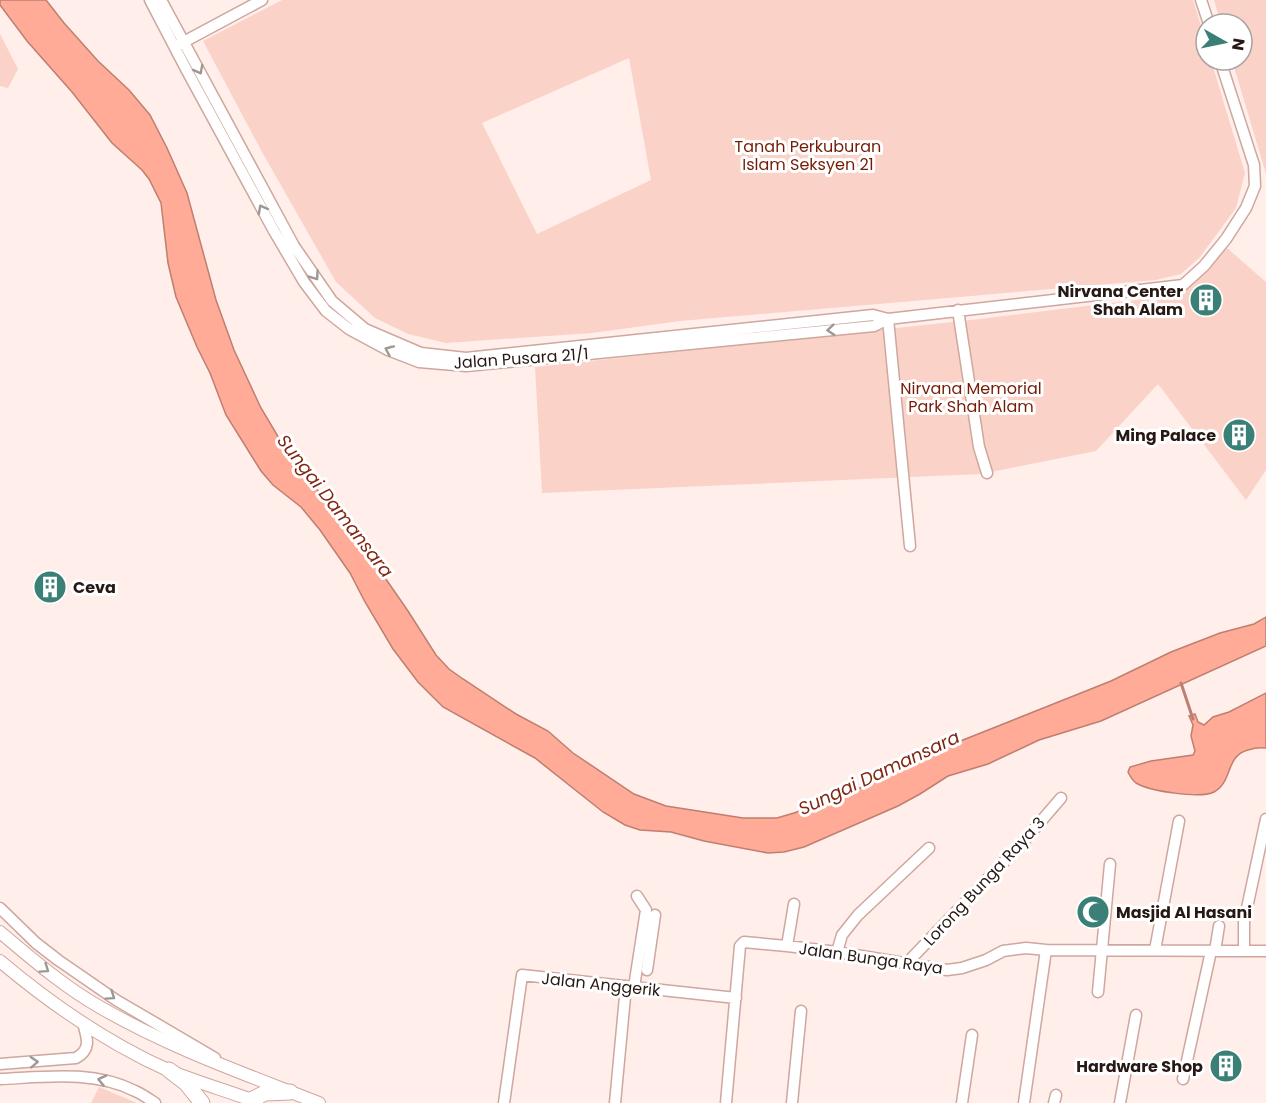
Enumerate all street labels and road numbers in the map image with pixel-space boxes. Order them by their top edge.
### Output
street label: Jalan Pusara 21/1 [453,342,589,375]
street label: Lorong Bunga Raya 3 [918,812,1050,951]
street label: Jalan Bunga Raya [797,937,944,980]
street label: Jalan Anggerik [540,967,662,1002]

